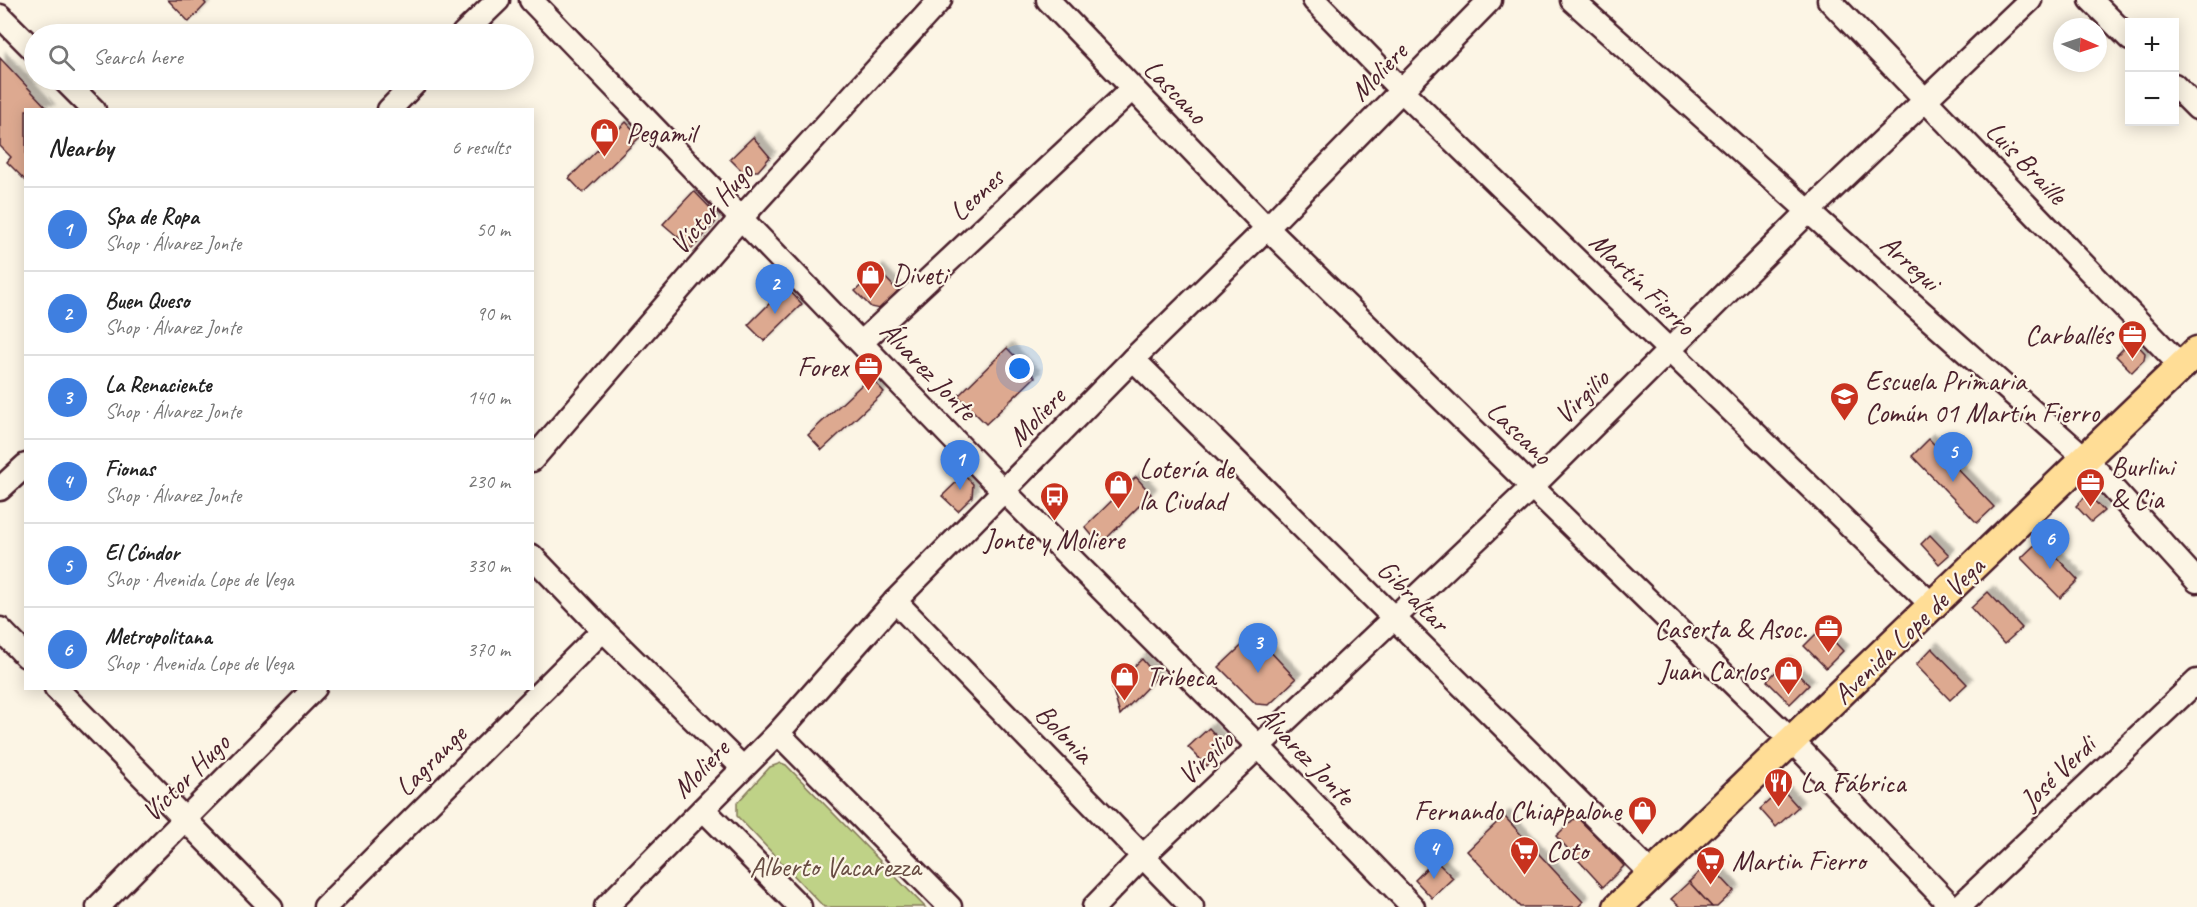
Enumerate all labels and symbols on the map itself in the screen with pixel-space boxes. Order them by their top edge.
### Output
north arrow [2053,18,2107,72]
street label: Moliere [1342,33,1416,108]
street label: Lascano [1136,51,1217,133]
street label: Luis Braille [1978,113,2076,213]
place label: Pegamil [626,115,701,150]
shop icon: Pegamil [589,116,621,158]
street label: Víctor Hugo [662,153,762,262]
street label: Leones [942,159,1013,228]
street label: Martín Fierro [1582,224,1704,344]
street label: Arregui [1873,226,1951,301]
place label: Diveti [892,257,951,292]
shop icon: Diveti [855,258,887,300]
pin: 2 [756,264,794,314]
street label: Álvarez Jonte [873,313,986,429]
place label: Carballés [2025,317,2114,352]
office icon: Carballés [2117,318,2149,360]
place label: Forex [797,349,850,384]
office icon: Forex [853,350,885,392]
your location [1005,354,1034,383]
street label: Virgilio [1546,360,1618,431]
place label: Escuela Primaria Común 01 Martín Fierro [1865,363,2101,430]
street label: Moliere [1000,378,1074,453]
school or university icon: Escuela Primaria Común 01 Martín Fierro [1828,380,1860,422]
street label: Lascano [1480,393,1561,473]
pin: 5 [1934,432,1972,482]
pin: 1 [940,440,980,490]
place label: Burlini & Cia [2111,449,2178,516]
place label: Lotería de la Ciudad [1139,451,1236,518]
office icon: Burlini & Cia [2074,466,2106,508]
shop icon: Lotería de la Ciudad [1102,468,1134,510]
bus stop icon: Jonte y Moliere [1038,480,1070,522]
pin: 6 [2030,520,2070,569]
place label: Jonte y Moliere [982,522,1126,557]
street label: Avenida Lope de Vega [1825,548,1993,712]
street label: Gibraltar [1370,552,1459,640]
place label: Caserta & Asoc. [1654,611,1807,646]
office icon: Caserta & Asoc. [1812,612,1844,654]
pin: 3 [1238,624,1278,673]
place label: Juan Carlos [1657,653,1769,688]
shop icon: Juan Carlos [1772,654,1804,696]
place label: Tribeca [1146,659,1218,694]
shop icon: Tribeca [1109,660,1141,702]
street label: Bolonia [1028,696,1102,772]
street label: Álvarez Jonte [1251,698,1364,814]
street label: Lagrange [387,716,475,804]
street label: Virgilio [1170,721,1242,792]
street label: Víctor Hugo [134,724,238,829]
street label: José Verdi [2011,725,2105,818]
street label: Moliere [664,730,738,805]
place label: La Fábrica [1800,765,1907,800]
restaurant icon: La Fábrica [1763,766,1795,808]
place label: Fernando Chiappalone [1414,793,1623,828]
shop icon: Fernando Chiappalone [1626,794,1658,836]
pin: 4 [1414,830,1454,879]
place label: Coto [1546,833,1591,868]
supermarket icon: Coto [1509,834,1541,876]
place label: Martin Fierro [1732,843,1869,878]
supermarket icon: Martin Fierro [1695,844,1727,886]
park label: Alberto Vacarezza [750,849,923,884]

